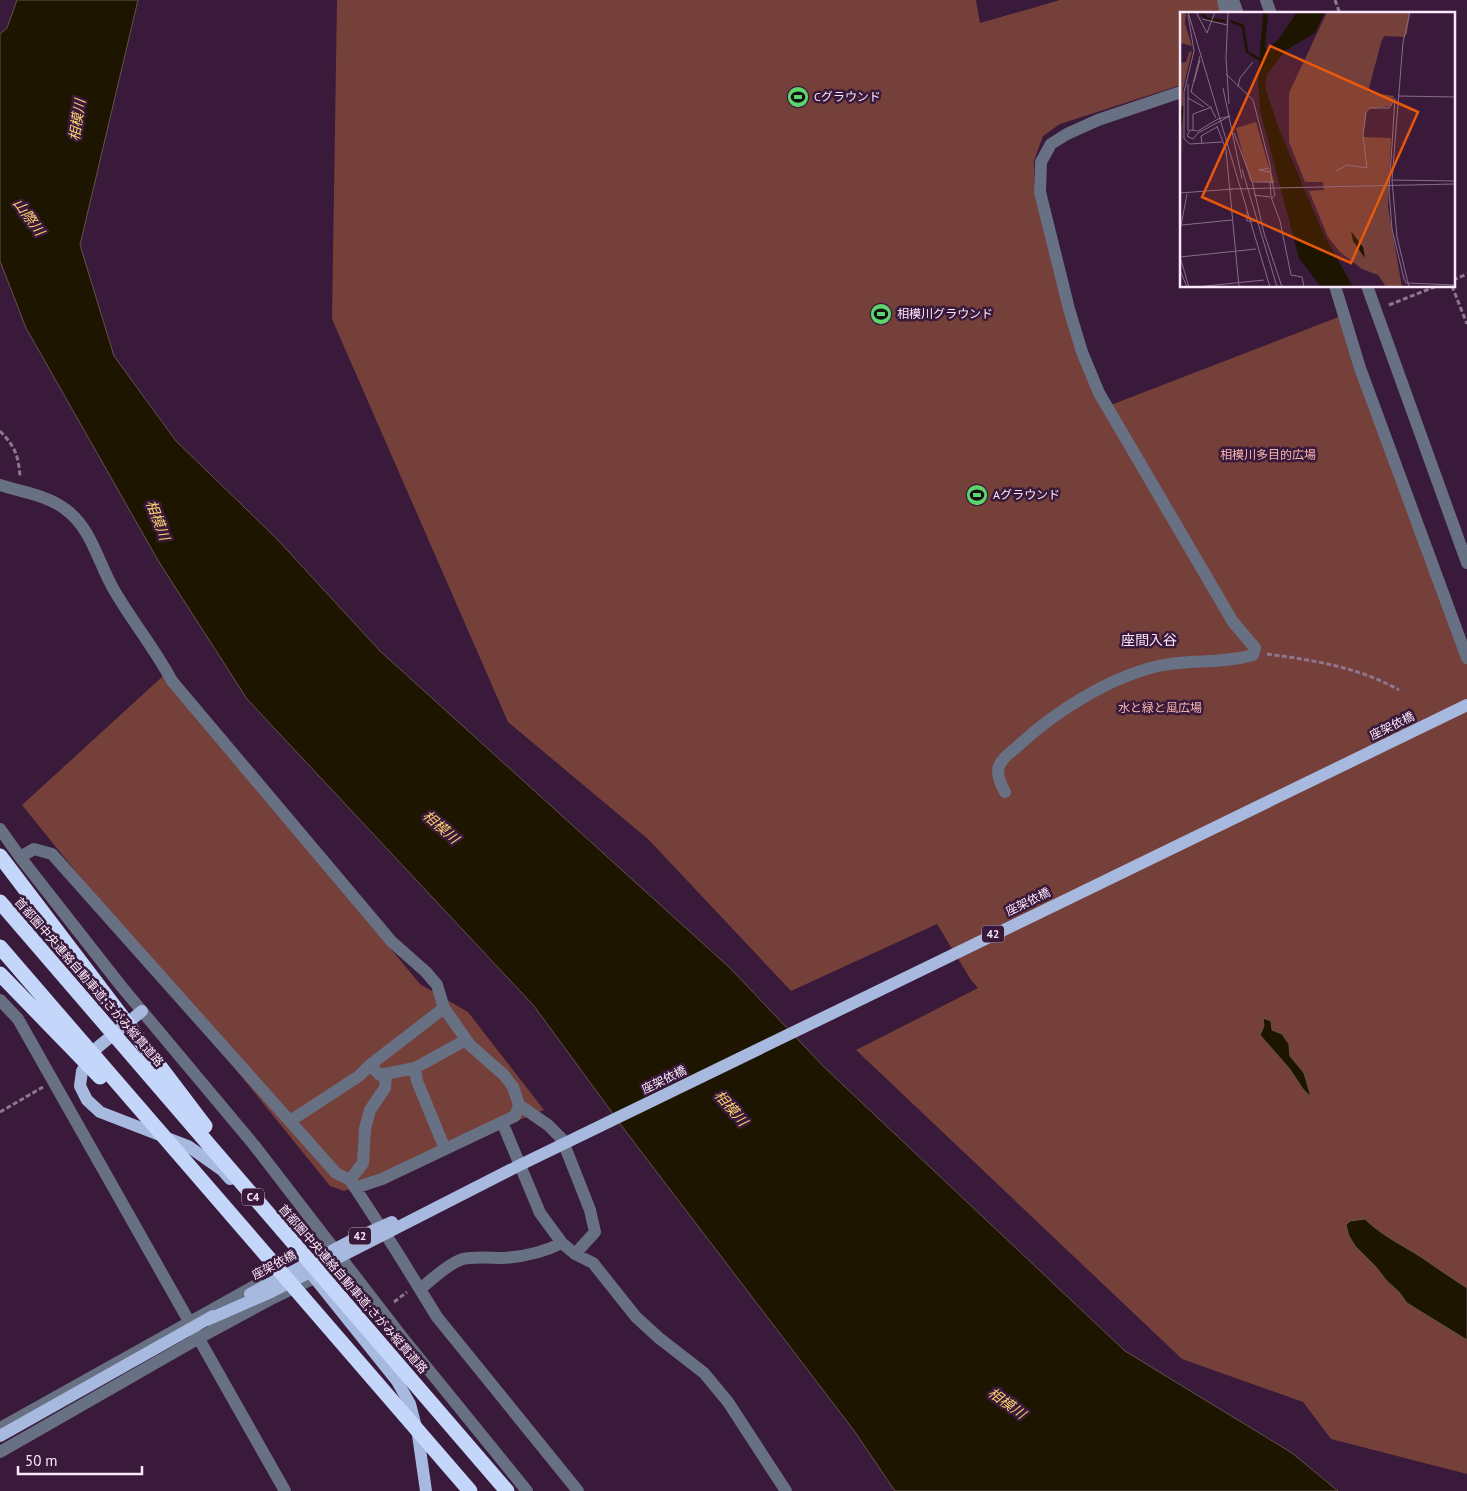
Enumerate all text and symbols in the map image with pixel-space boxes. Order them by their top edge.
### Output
inset map [1180,12,1454,288]
sports icon: Cグラウンド [786,85,810,109]
place label: Cグラウンド [814,89,881,104]
water label: 相模川 [65,96,89,142]
water label: 山際川 [9,195,50,241]
sports icon: 相模川グラウンド [869,302,893,326]
place label: 相模川グラウンド [897,306,993,321]
park label: 相模川多目的広場 [1220,447,1316,462]
sports icon: Aグラウンド [965,483,989,507]
place label: Aグラウンド [993,487,1060,502]
water label: 相模川 [142,497,175,545]
district label: 座間入谷 [1121,631,1177,649]
park label: 水と緑と風広場 [1118,700,1202,715]
street label: 座架依橋 [1367,708,1417,743]
water label: 相模川 [419,806,464,849]
street label: 座架依橋 [1003,884,1053,919]
street label: 首都圏中央連絡自動車道;さがみ縦貫道路 [12,894,167,1069]
road number: 42 [982,926,1004,942]
street label: 座架依橋 [639,1062,689,1097]
water label: 相模川 [710,1086,753,1131]
road number: C4 [242,1188,264,1206]
street label: 首都圏中央連絡自動車道;さがみ縦貫道路 [276,1201,431,1376]
road number: 42 [349,1228,371,1244]
street label: 座架依橋 [249,1247,298,1282]
water label: 相模川 [985,1383,1031,1424]
scale bar [18,1444,141,1476]
text: 50 m [25,1451,58,1470]

